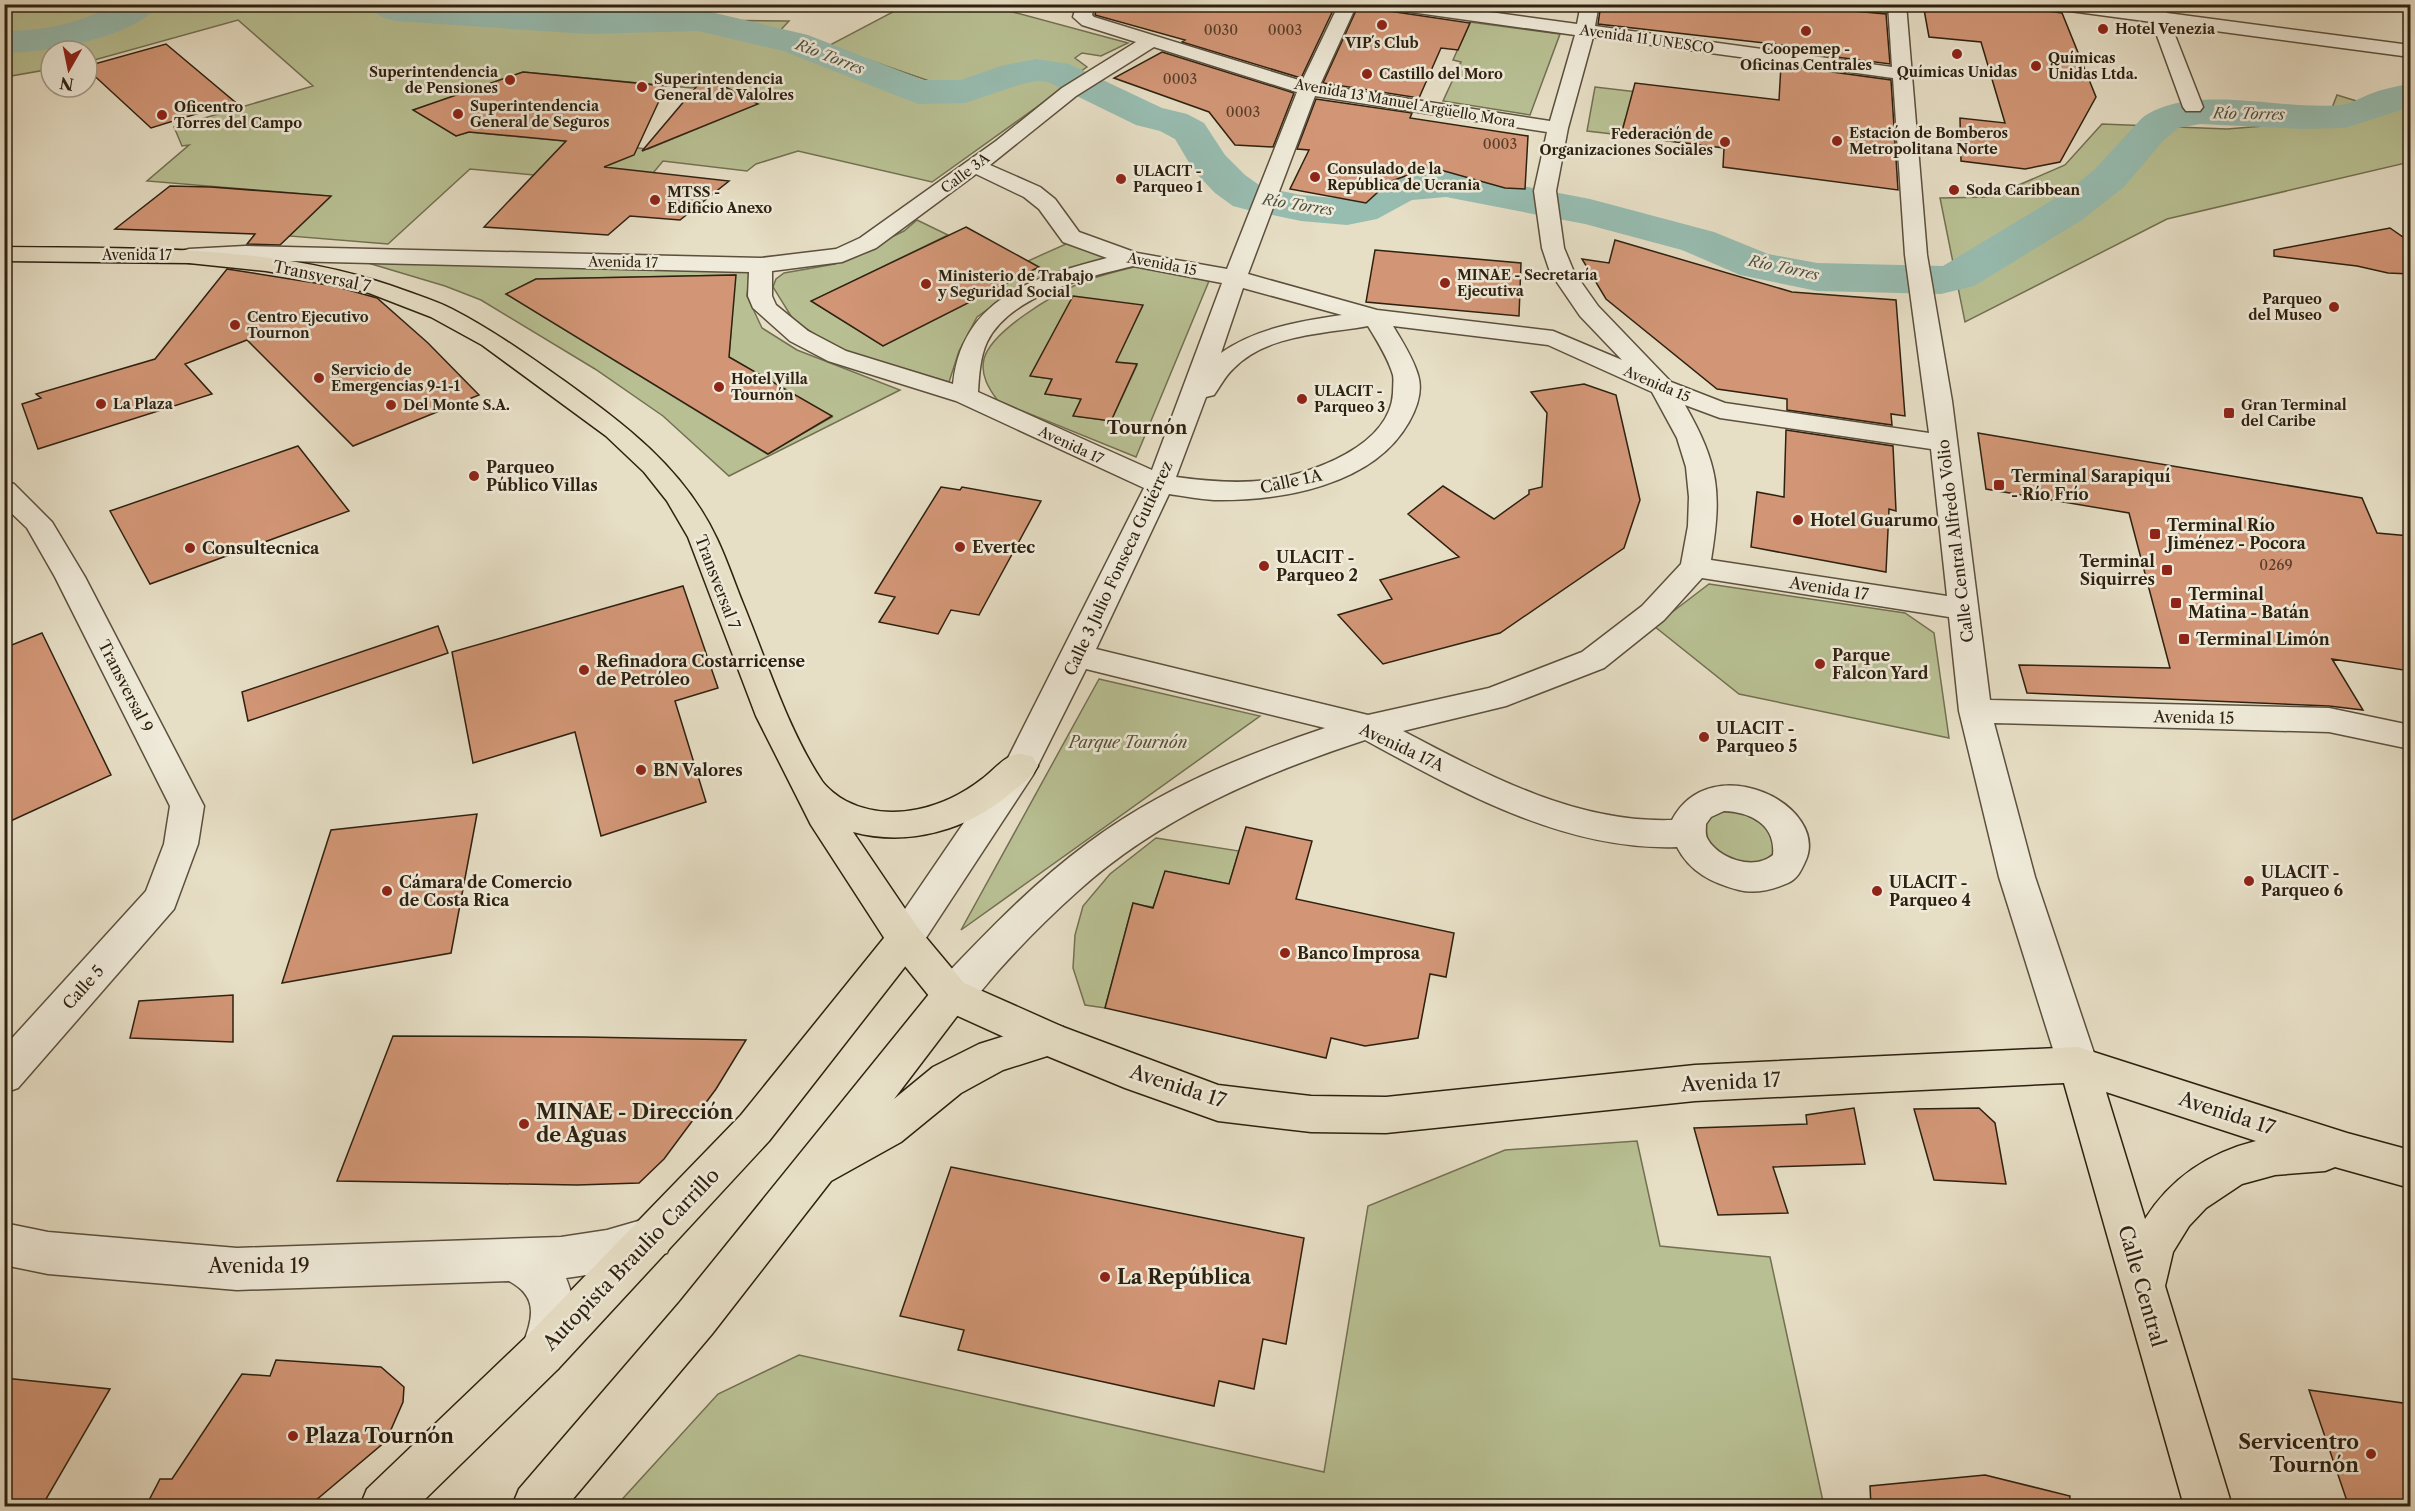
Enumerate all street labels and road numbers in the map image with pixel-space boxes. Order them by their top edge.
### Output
street label: Avenida 11 UNESCO [1578,21,1715,57]
street label: Avenida 13 Manuel Argüello Mora [1292,74,1518,131]
street label: Calle 3A [937,149,993,197]
street label: Avenida 17 [101,246,172,264]
street label: Avenida 15 [1125,248,1198,280]
street label: Avenida 17 [587,252,658,272]
street label: Transversal 7 [271,256,373,296]
street label: Avenida 15 [1620,362,1693,406]
street label: Avenida 17 [1035,422,1107,468]
street label: Calle Central Alfredo Volio [1933,438,1977,644]
street label: Calle 3 Julio Fonseca Gutiérrez [1059,457,1177,679]
street label: Calle 1A [1258,464,1325,497]
street label: Transversal 7 [691,532,745,632]
street label: Avenida 17 [1787,572,1870,604]
street label: Transversal 9 [94,637,158,735]
street label: Avenida 15 [2153,706,2234,728]
street label: Avenida 17A [1356,718,1449,776]
street label: Calle 5 [58,961,108,1013]
street label: Avenida 17 [1126,1059,1229,1113]
street label: Avenida 17 [1680,1067,1782,1097]
street label: Avenida 17 [2175,1086,2278,1140]
street label: Autopista Braulio Carrillo [537,1163,724,1356]
street label: Calle Central [2113,1222,2171,1350]
street label: Avenida 19 [207,1254,310,1278]

